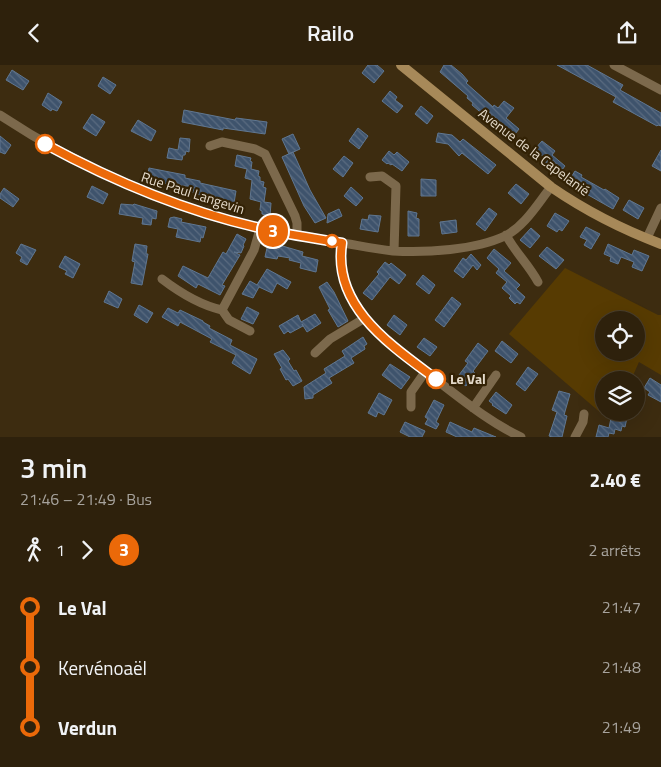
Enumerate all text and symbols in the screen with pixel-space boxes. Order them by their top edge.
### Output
text: Railo [307,16,354,50]
icon: back [20,19,48,47]
icon: share [613,19,641,47]
street label: Avenue de la Capelanié [474,103,594,201]
unlabelled marker [35,134,55,154]
street label: Rue Paul Langevin [139,166,248,219]
line badge: 3 [257,215,289,247]
text: 3 [268,217,278,244]
unlabelled marker [325,234,339,248]
map controls [595,311,645,421]
button: locate [595,311,645,361]
place label: Le Val [450,368,486,389]
marker: Le Val [426,369,446,389]
button: layers [595,371,645,421]
text: 3 min [20,446,87,489]
text: 2.40 € [589,465,641,494]
text: 21:46 – 21:49 · Bus [20,487,152,511]
icon: walk [20,536,48,564]
icon: forward [73,536,101,564]
text: 3 [119,536,129,563]
text: 1 [56,538,65,562]
text: 2 arrêts [589,538,641,562]
text: Le Val [58,593,107,622]
text: 21:47 [602,595,641,619]
text: Kervénoaël [58,653,147,682]
text: 21:48 [602,655,641,679]
text: Verdun [58,713,117,742]
text: 21:49 [602,715,641,739]

